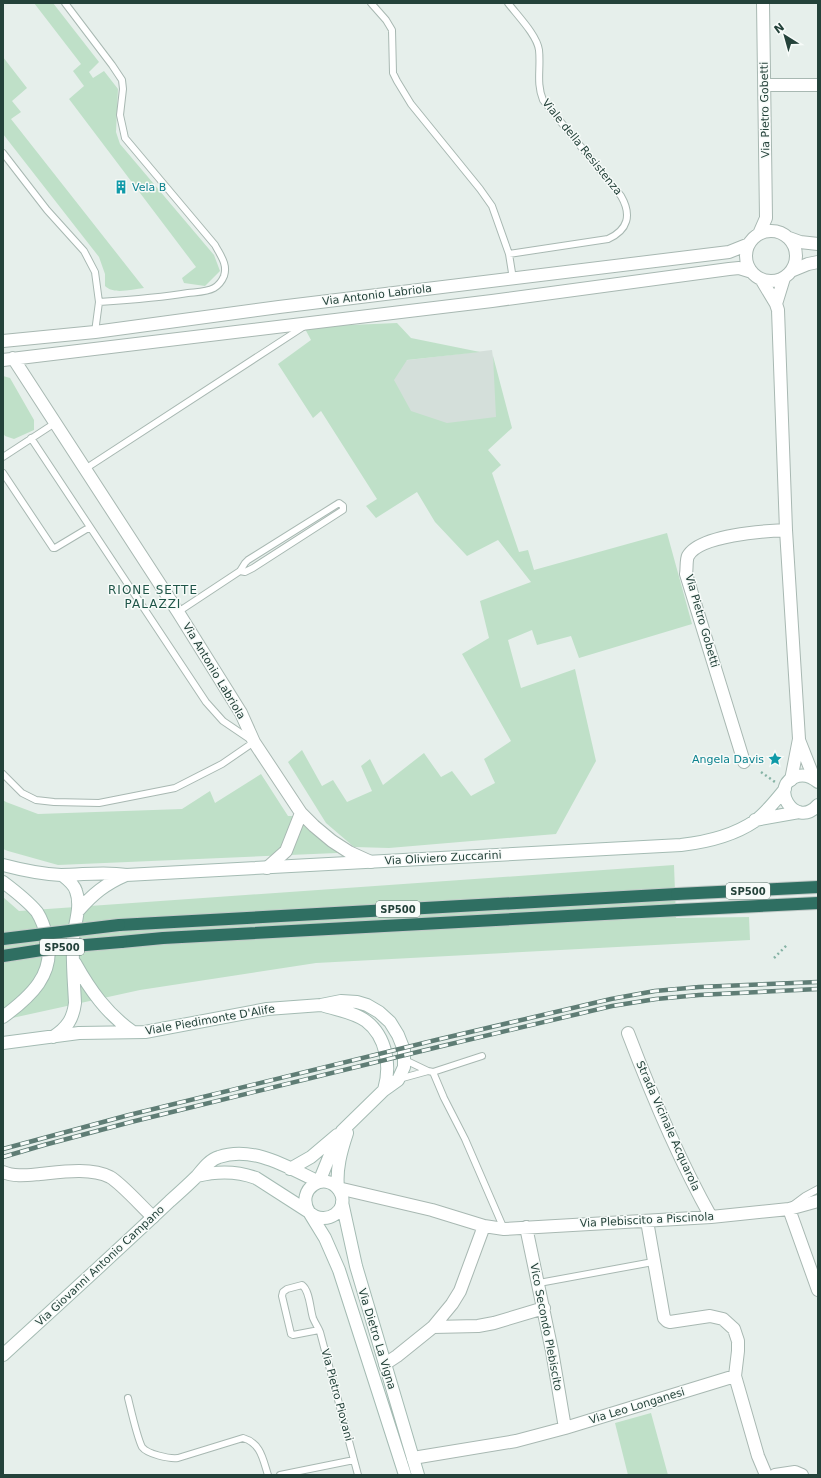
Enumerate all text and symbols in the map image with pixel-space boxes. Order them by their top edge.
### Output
north arrow [765,16,805,56]
text: N [772,20,787,36]
street label: Via Pietro Gobetti [758,62,772,158]
street label: Viale della Resistenza [539,96,625,198]
building icon: Vela B [113,179,129,195]
place label: Vela B [132,181,166,194]
street label: Via Antonio Labriola [321,282,433,308]
street label: Via Pietro Gobetti [682,573,722,669]
district label: RIONE SETTE PALAZZI [108,583,198,611]
street label: Via Antonio Labriola [180,620,248,722]
place icon: Angela Davis [767,751,783,767]
place label: Angela Davis [692,753,764,766]
street label: Via Oliviero Zuccarini [384,848,502,868]
road number: SP500 [726,883,770,899]
road number: SP500 [376,901,420,917]
road number: SP500 [40,939,84,955]
street label: Viale Piedimonte D'Alife [144,1002,276,1038]
street label: Strada Vicinale Acquarola [633,1059,703,1193]
street label: Via Giovanni Antonio Campano [33,1203,167,1329]
street label: Via Plebiscito a Piscinola [580,1210,714,1230]
street label: Vico Secondo Plebiscito [527,1262,565,1392]
street label: Via Dietro La Vigna [355,1287,399,1391]
street label: Via Pietro Piovani [318,1347,356,1443]
street label: Via Leo Longanesi [588,1385,686,1427]

